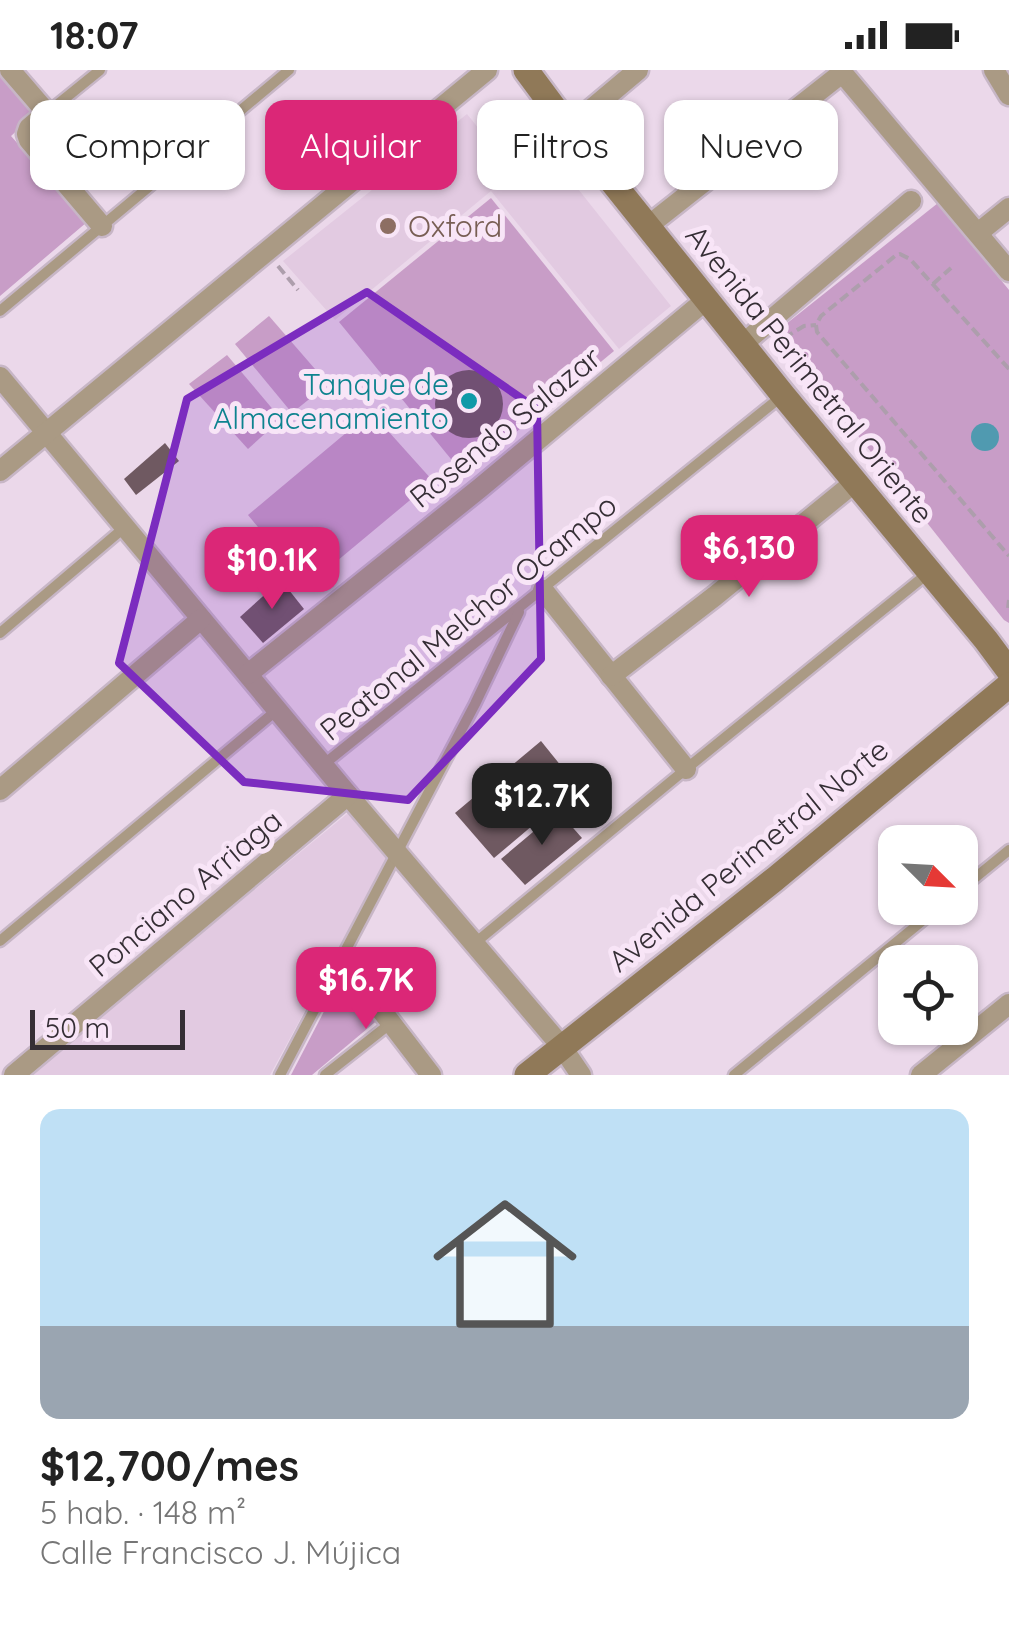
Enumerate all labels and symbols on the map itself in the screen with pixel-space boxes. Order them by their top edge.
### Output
place label: Oxford [408,207,502,245]
marker: Oxford [377,215,399,237]
street label: Avenida Perimetral Oriente [678,217,942,531]
street label: Rosendo Salazar [402,338,609,516]
place label: Tanque de Almacenamiento [213,365,449,437]
marker: Tanque de Almacenamiento [458,390,480,412]
street label: Peatonal Melchor Ocampo [312,486,624,748]
pin: $6,130 [668,515,830,600]
pin: $10.1K [191,527,353,612]
street label: Avenida Perimetral Norte [600,730,896,980]
pin: $12.7K [461,763,623,848]
street label: Ponciano Arriaga [81,801,289,985]
north arrow [878,825,978,925]
pin: $16.7K [285,947,447,1032]
scale bar [30,1005,185,1050]

